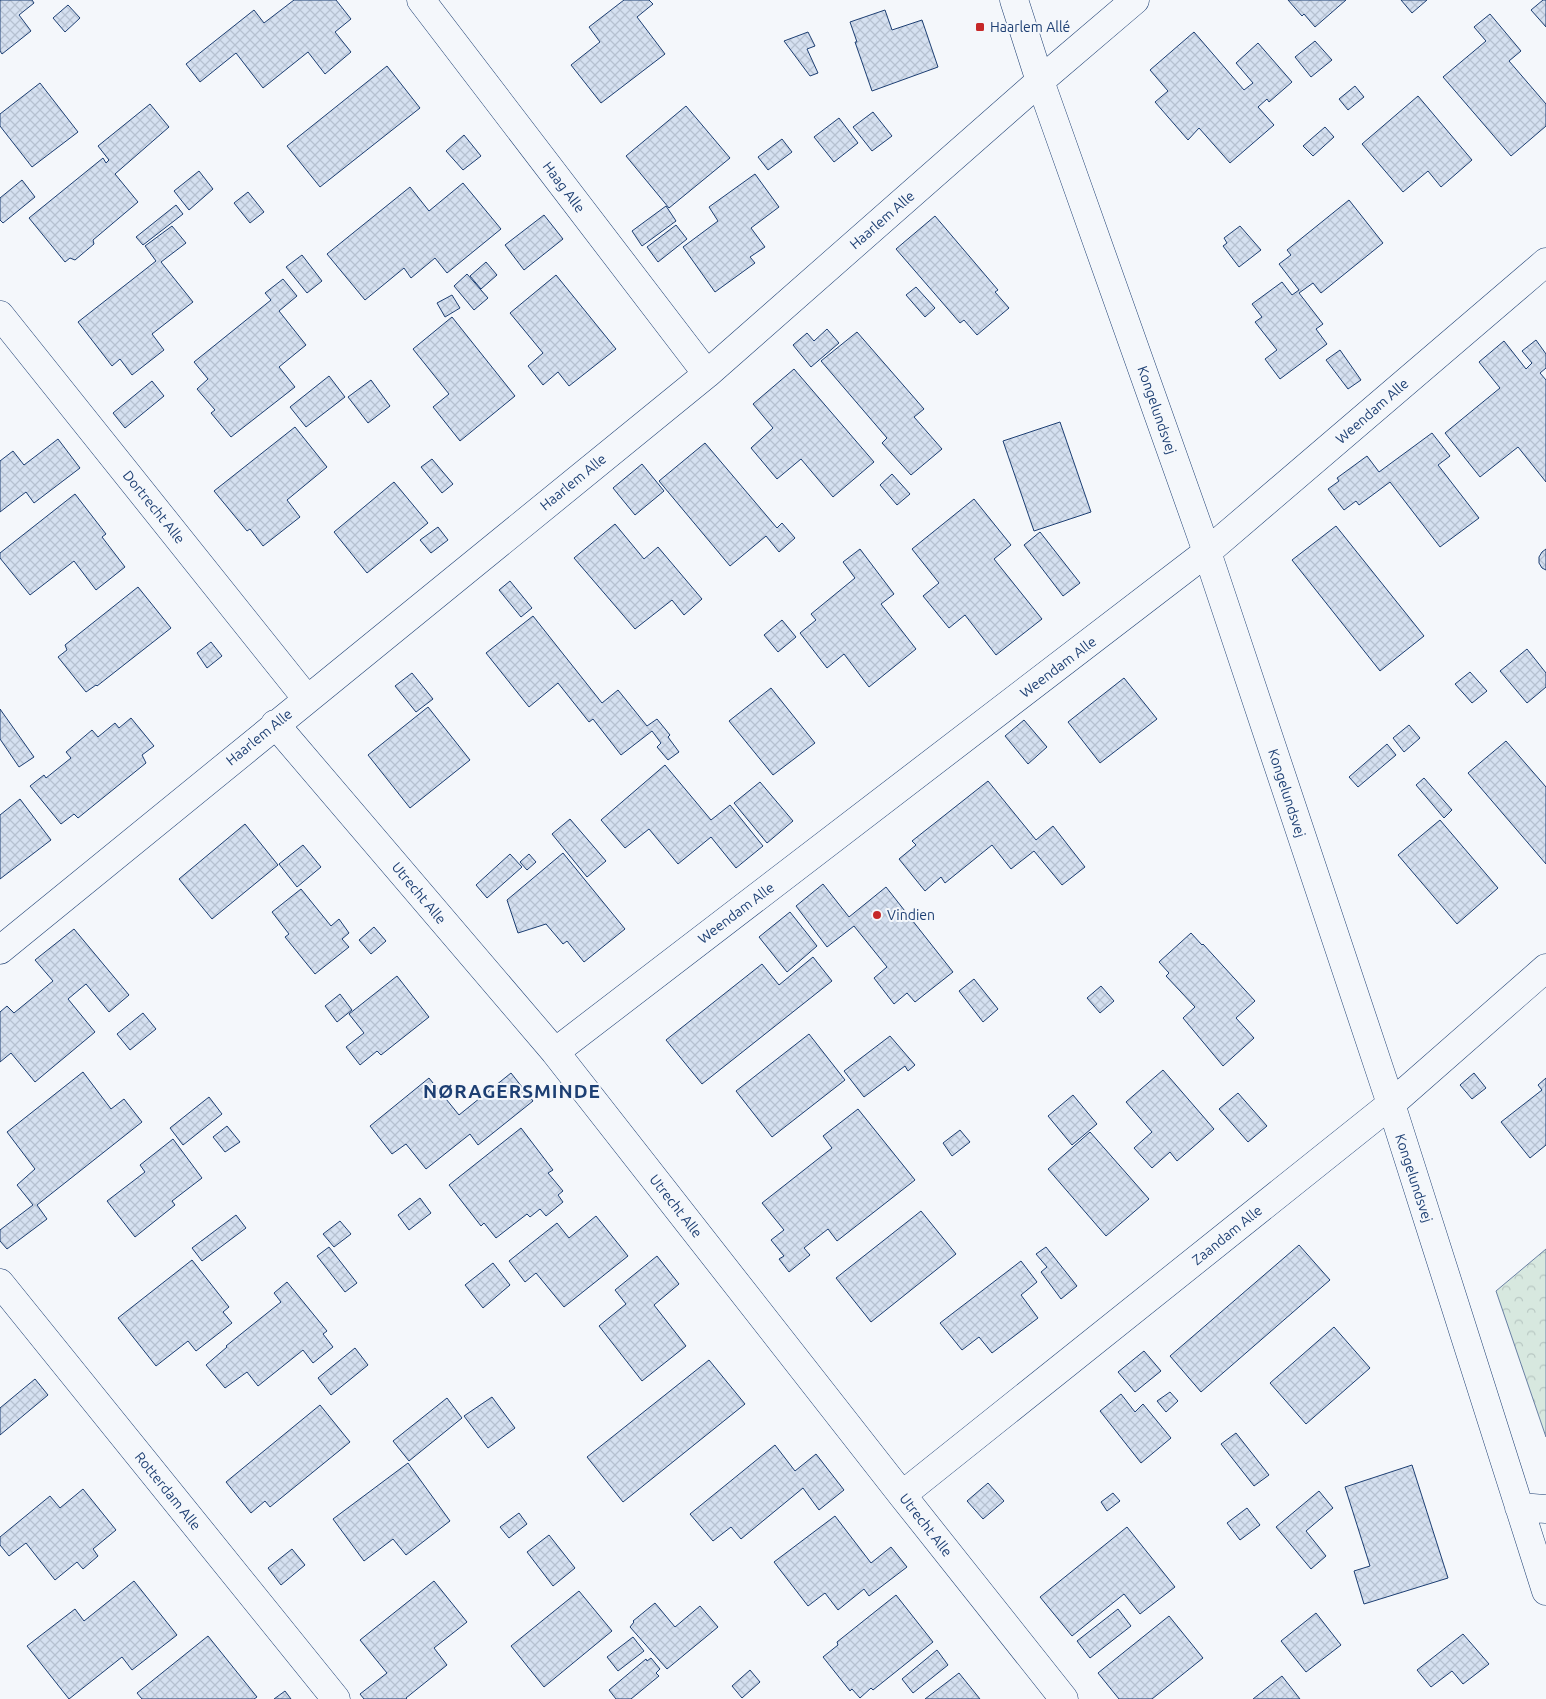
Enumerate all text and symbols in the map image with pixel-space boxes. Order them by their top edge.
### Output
place label: Haarlem Allé [990,19,1070,35]
marker: Haarlem Allé [974,21,986,33]
street label: Haag Alle [540,158,588,216]
street label: Haarlem Alle [846,188,918,252]
street label: Kongelundsvej [1134,364,1180,456]
street label: Weendam Alle [1332,375,1412,447]
street label: Haarlem Alle [537,451,609,513]
street label: Dortrecht Alle [120,467,188,547]
street label: Weendam Alle [1017,633,1099,701]
street label: Haarlem Alle [223,706,295,768]
street label: Kongelundsvej [1265,747,1309,839]
street label: Utrecht Alle [389,859,449,927]
street label: Weendam Alle [695,879,777,947]
place label: Vindien [887,907,935,923]
marker: Vindien [871,909,883,921]
district label: NØRAGERSMINDE [423,1080,601,1102]
street label: Kongelundsvej [1392,1132,1436,1224]
street label: Utrecht Alle [646,1171,706,1241]
street label: Zaandam Alle [1189,1202,1265,1268]
street label: Rotterdam Alle [132,1449,204,1533]
street label: Utrecht Alle [896,1490,956,1560]

